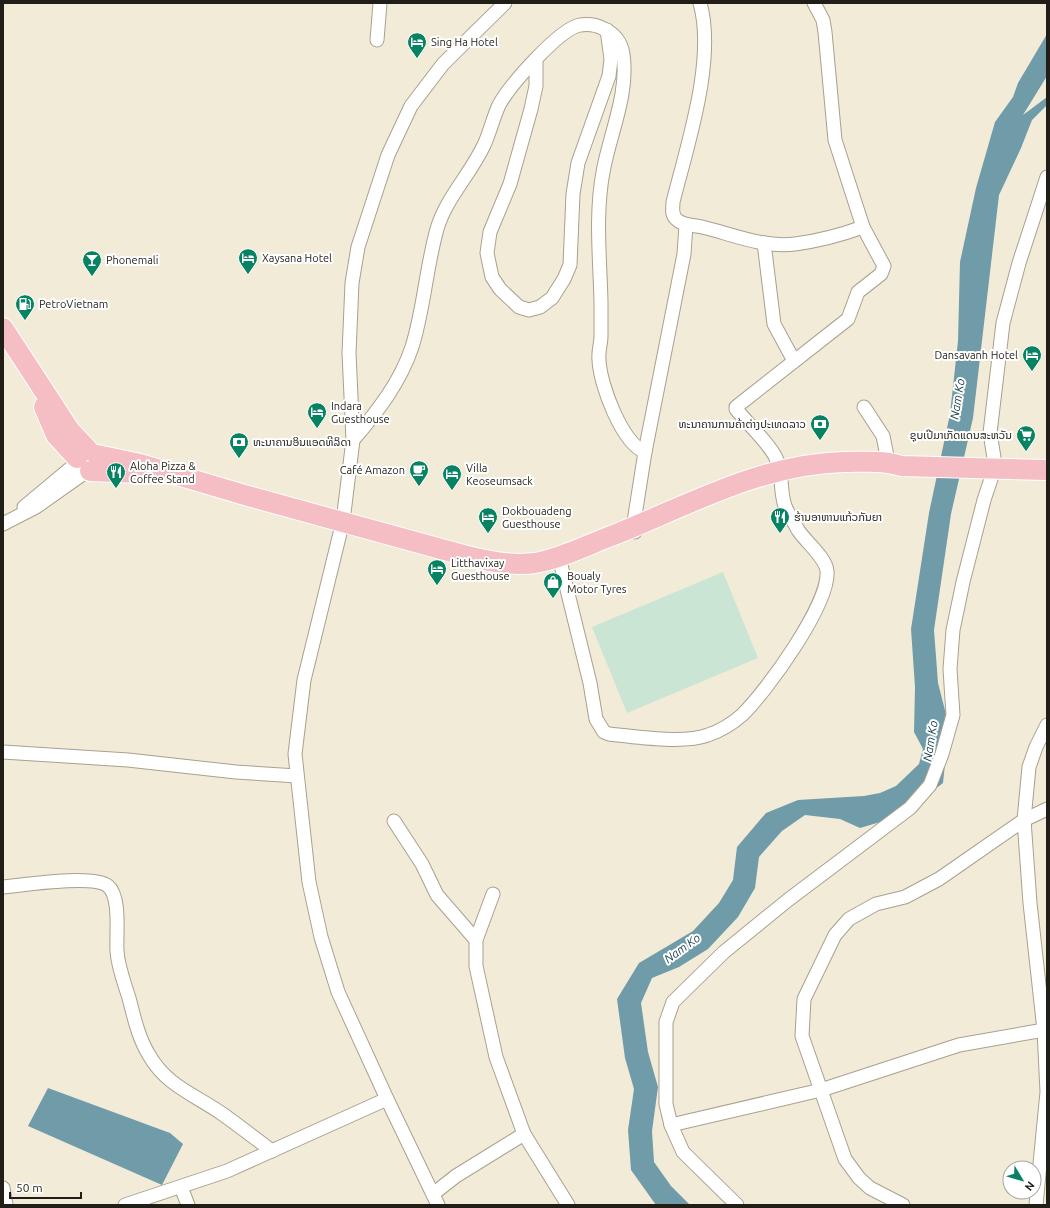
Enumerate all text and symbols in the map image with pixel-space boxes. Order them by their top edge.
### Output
hotel icon: Sing Ha Hotel [406,31,428,59]
place label: Sing Ha Hotel [431,36,498,48]
hotel icon: Xaysana Hotel [237,247,259,275]
bar icon: Phonemali [81,249,103,277]
place label: Xaysana Hotel [262,252,332,264]
place label: Phonemali [106,254,158,266]
fuel station icon: PetroVietnam [14,293,36,321]
place label: PetroVietnam [39,298,108,310]
hotel icon: Dansavanh Hotel [1021,344,1043,372]
place label: Dansavanh Hotel [934,349,1018,361]
water label: Nam Ko [947,377,967,420]
place label: Indara Guesthouse [331,400,390,425]
hotel icon: Indara Guesthouse [306,401,328,429]
bank icon: ທະນາຄານການຄ້າຕ່າງປະເທດລາວ [809,413,831,441]
place label: ທະນາຄານການຄ້າຕ່າງປະເທດລາວ [679,418,806,430]
supermarket icon: ຊຸບເປີມາເກັດແດນສະຫວັນ [1015,424,1037,452]
place label: ຊຸບເປີມາເກັດແດນສະຫວັນ [910,429,1012,443]
bank icon: ທະນາຄານອິນແອດທີລິດາ [228,431,250,459]
place label: ທະນາຄານອິນແອດທີລິດາ [253,436,351,448]
cafe icon: Café Amazon [408,459,430,487]
place label: Aloha Pizza & Coffee Stand [130,460,196,485]
restaurant icon: Aloha Pizza & Coffee Stand [105,461,127,489]
place label: Villa Keoseumsack [466,462,533,487]
hotel icon: Villa Keoseumsack [441,463,463,491]
place label: Café Amazon [340,464,405,476]
place label: Dokbouadeng Guesthouse [502,505,572,530]
hotel icon: Dokbouadeng Guesthouse [477,506,499,534]
restaurant icon: ຮ້ານອາຫານແກ້ວກັນຍາ [769,506,791,534]
place label: ຮ້ານອາຫານແກ້ວກັນຍາ [794,511,882,523]
place label: Litthavixay Guesthouse [451,557,510,582]
hotel icon: Litthavixay Guesthouse [426,558,448,586]
place label: Boualy Motor Tyres [567,570,627,595]
shop icon: Boualy Motor Tyres [542,571,564,599]
water label: Nam Ko [920,719,940,762]
water label: Nam Ko [662,930,703,965]
north arrow [1002,1160,1042,1200]
scale bar [10,1174,81,1200]
text: N [1023,1179,1037,1193]
text: 50 m [16,1181,43,1194]

